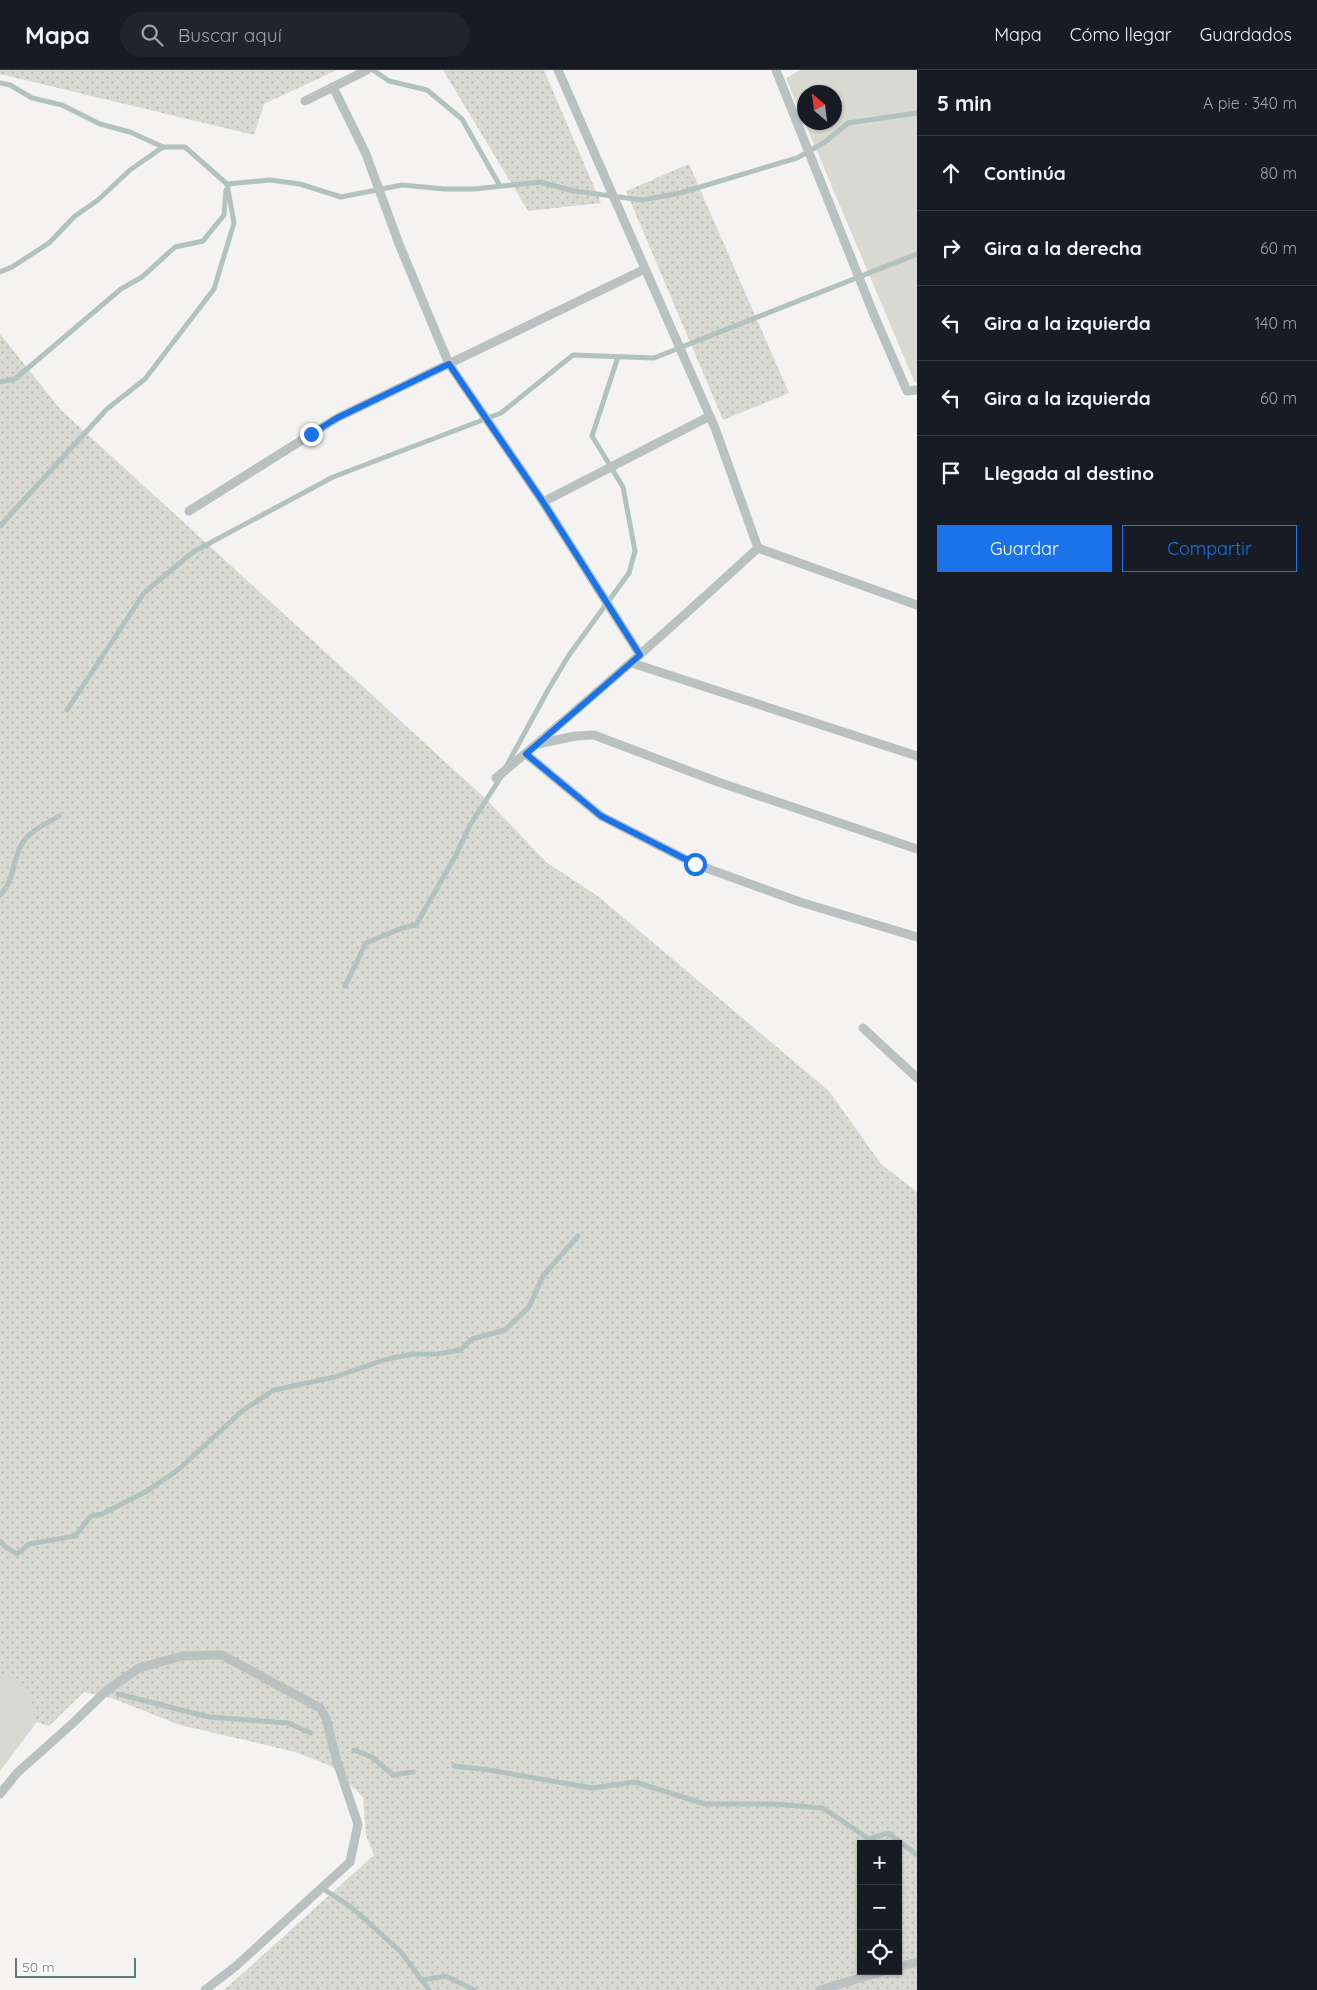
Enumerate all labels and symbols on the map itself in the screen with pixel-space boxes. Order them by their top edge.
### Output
north arrow [797,85,842,130]
route end [300,423,323,446]
route start [684,853,707,876]
scale bar [15,1955,136,1978]

